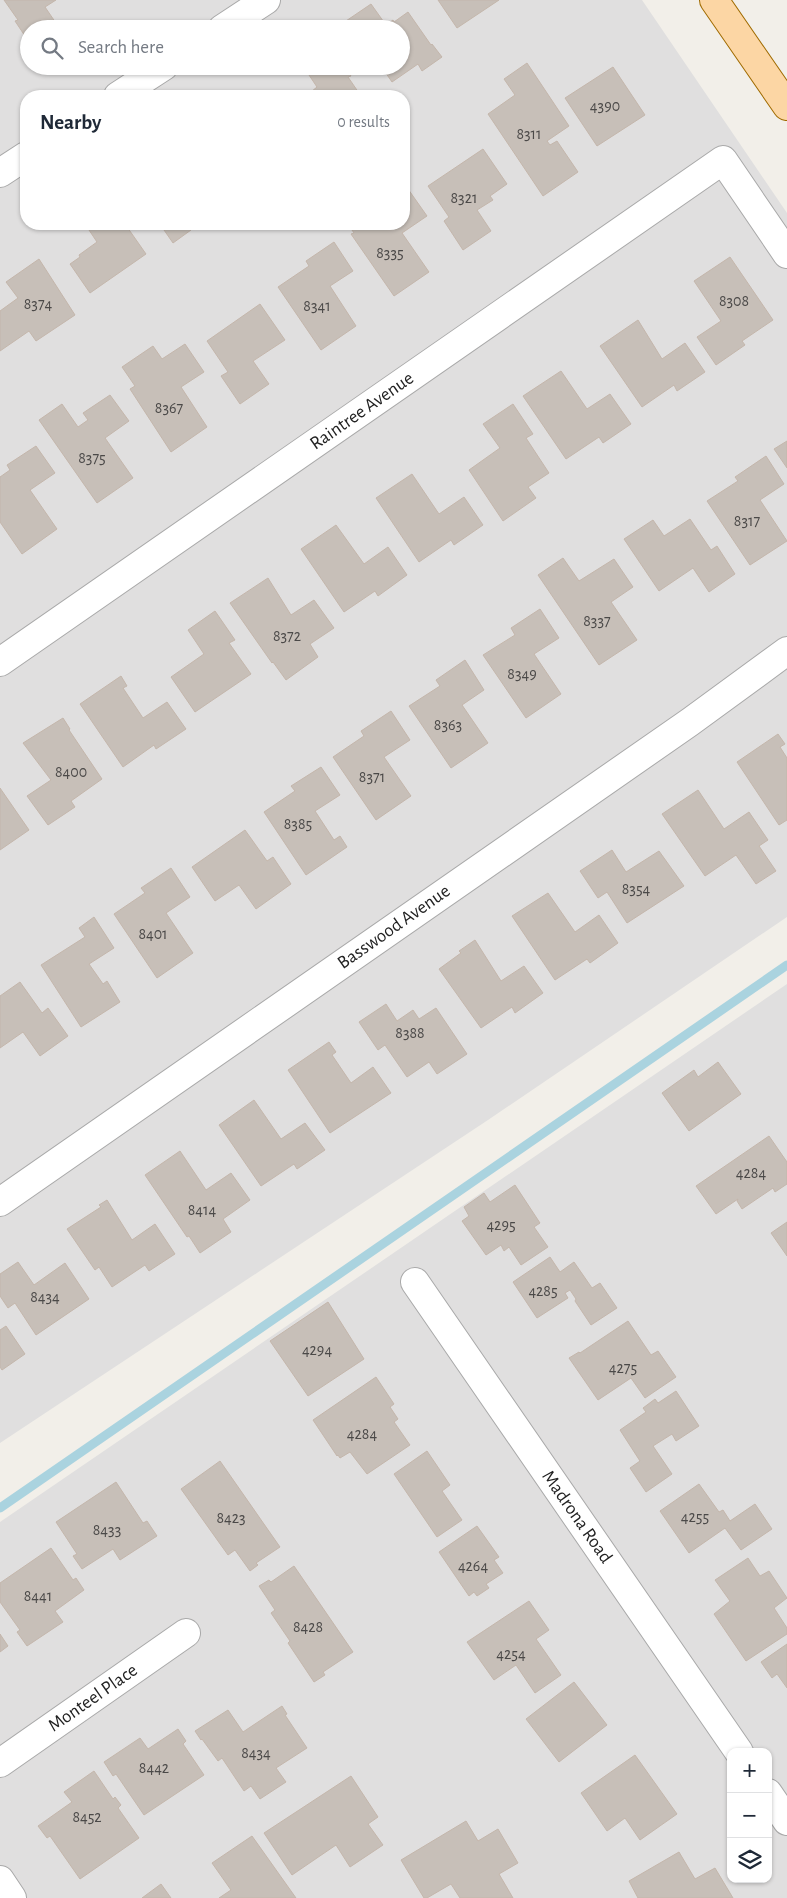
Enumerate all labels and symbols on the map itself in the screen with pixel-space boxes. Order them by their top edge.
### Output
house number: 4390 [590,98,620,114]
house number: 8311 [516,126,542,142]
house number: 8321 [451,190,477,206]
house number: 8335 [376,245,404,261]
house number: 8308 [719,293,749,309]
house number: 8374 [24,296,53,312]
house number: 8341 [303,298,331,314]
street label: Raintree Avenue [307,368,417,454]
house number: 8367 [155,400,184,416]
house number: 8375 [78,450,106,466]
house number: 8317 [734,513,761,529]
house number: 8337 [583,613,611,629]
house number: 8372 [273,628,301,644]
house number: 8349 [507,666,537,682]
house number: 8363 [434,717,462,733]
house number: 8400 [55,764,87,780]
house number: 8371 [359,769,385,785]
house number: 8385 [284,816,312,832]
street label: Basswood Avenue [334,881,454,973]
house number: 8354 [622,881,651,897]
house number: 8401 [138,926,168,942]
house number: 8388 [395,1025,425,1041]
house number: 4284 [736,1165,766,1181]
house number: 8414 [188,1202,217,1218]
house number: 4295 [486,1217,516,1233]
house number: 4285 [528,1283,558,1299]
house number: 8434 [30,1289,60,1305]
house number: 4294 [302,1342,332,1358]
house number: 4275 [609,1360,637,1376]
house number: 4284 [347,1426,377,1442]
street label: Madrona Road [538,1467,616,1567]
house number: 4255 [681,1509,709,1525]
house number: 8423 [216,1510,246,1526]
house number: 8433 [93,1522,121,1538]
house number: 4264 [458,1558,488,1574]
house number: 8441 [24,1588,52,1604]
house number: 8428 [293,1619,323,1635]
house number: 4254 [496,1646,526,1662]
street label: Monteel Place [45,1660,141,1736]
house number: 8434 [241,1745,271,1761]
house number: 8442 [139,1760,169,1776]
house number: 8452 [72,1809,102,1825]

